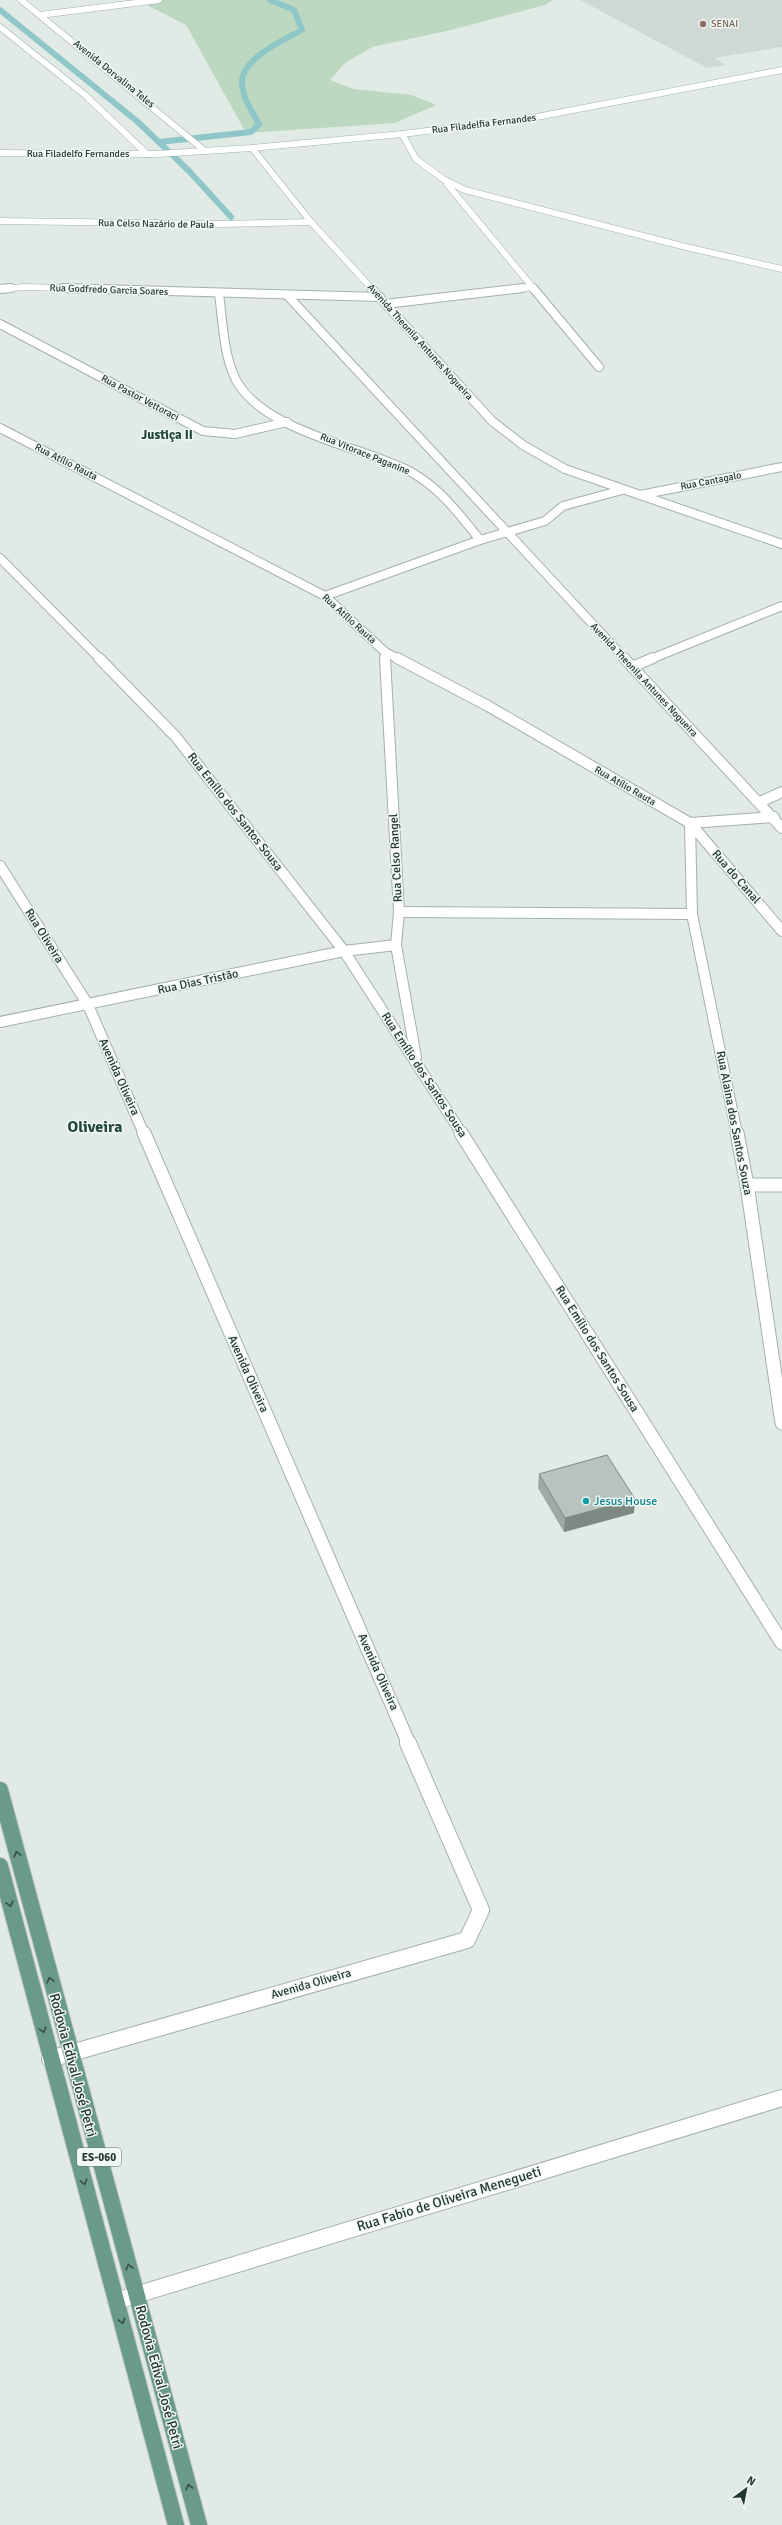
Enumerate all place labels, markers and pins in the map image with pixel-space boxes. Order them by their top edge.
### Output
place label: SENAI [711,18,738,30]
marker: SENAI [698,19,708,29]
place label: Jesus House [594,1494,657,1509]
marker: Jesus House [581,1496,591,1506]

